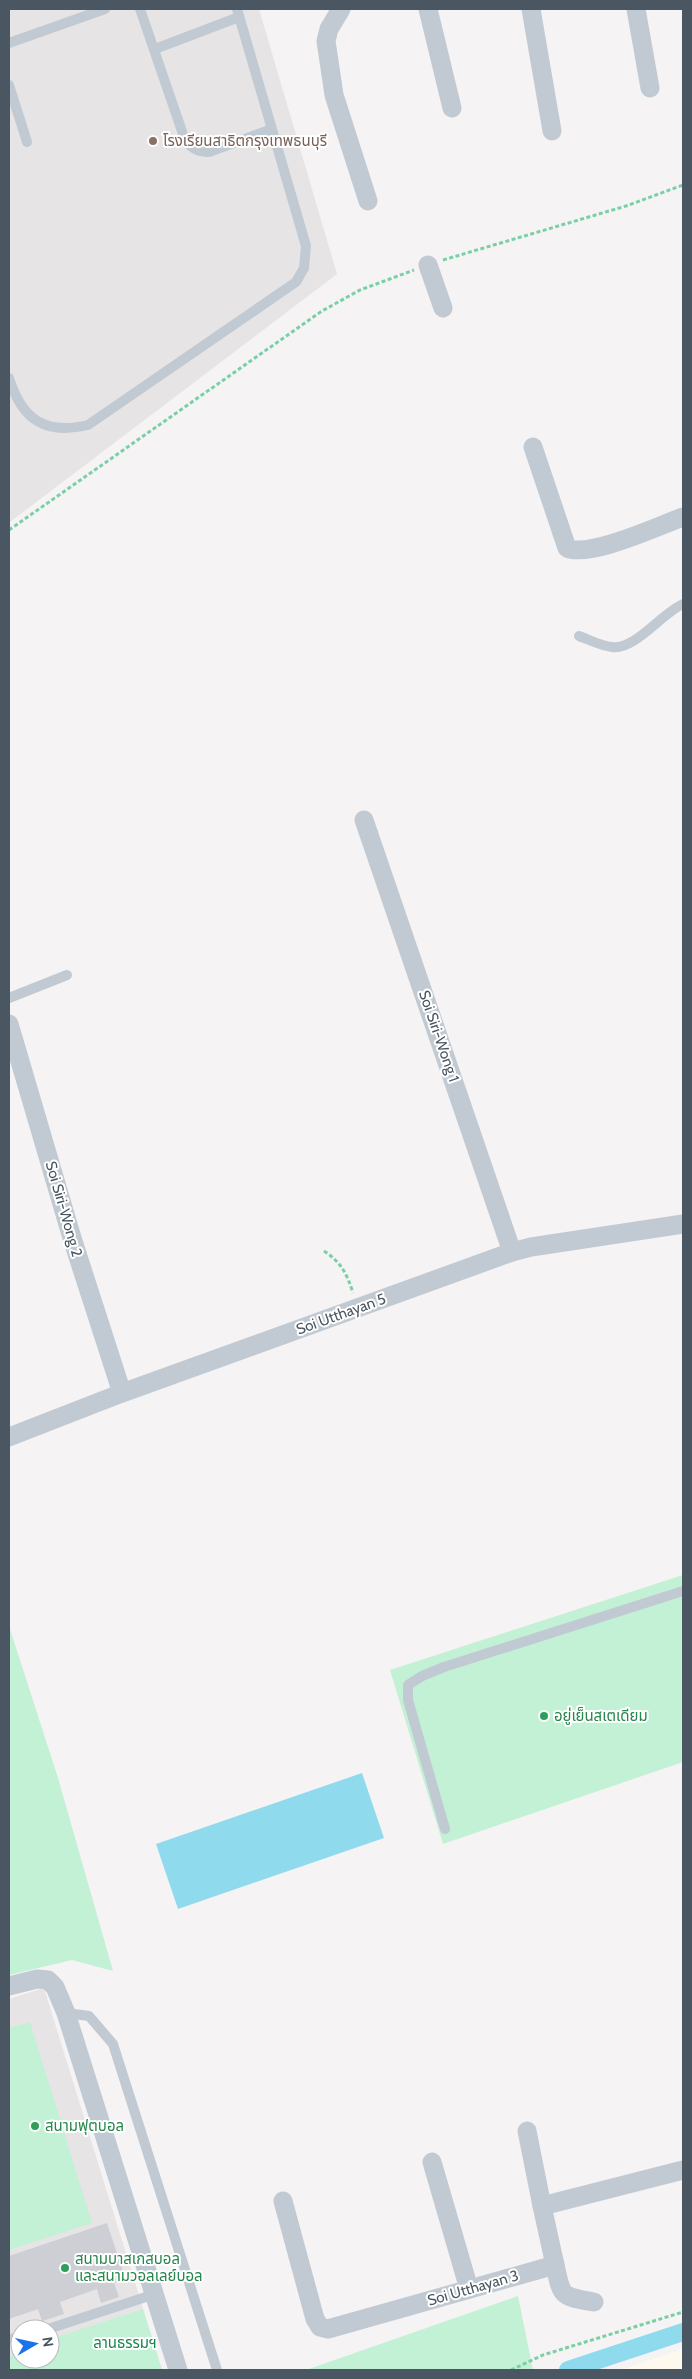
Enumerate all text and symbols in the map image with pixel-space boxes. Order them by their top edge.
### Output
place label: โรงเรียนสาธิตกรุงเทพธนบุรี [163,132,327,150]
marker: โรงเรียนสาธิตกรุงเทพธนบุรี [147,135,159,147]
street label: Soi Siri-Wong 1 [415,988,463,1084]
street label: Soi Siri-Wong 2 [42,1159,86,1259]
street label: Soi Utthayan 5 [294,1289,388,1339]
place label: อยู่เย็นสเตเดียม [554,1707,648,1725]
marker: อยู่เย็นสเตเดียม [538,1710,550,1722]
place label: สนามฟุตบอล [45,2117,124,2135]
marker: สนามฟุตบอล [29,2120,41,2132]
place label: สนามบาสเกสบอล และสนามวอลเลย์บอล [75,2250,203,2285]
marker: สนามบาสเกสบอล และสนามวอลเลย์บอล [59,2262,71,2274]
street label: Soi Utthayan 3 [425,2266,521,2310]
north arrow [10,2319,60,2369]
park label: ลานธรรมฯ [93,2334,157,2352]
text: N [38,2336,58,2348]

